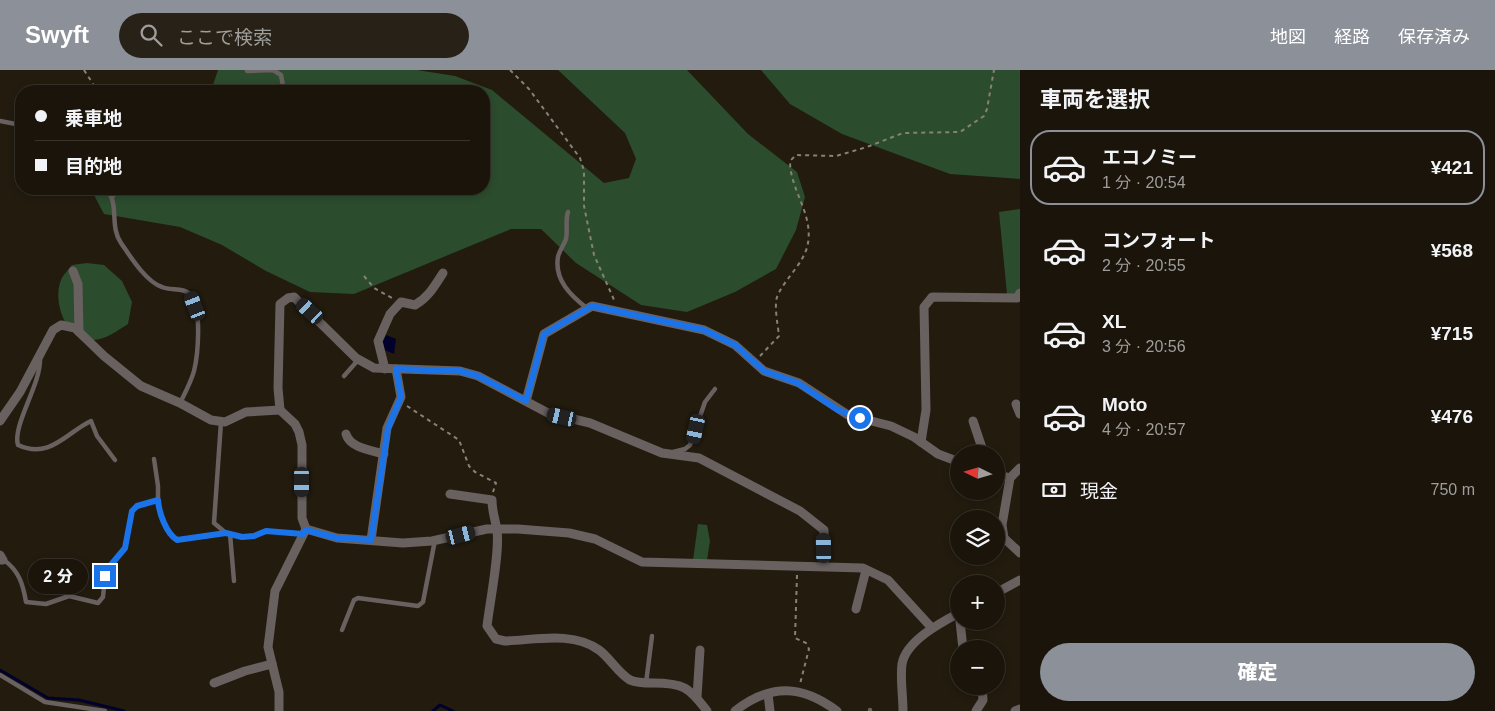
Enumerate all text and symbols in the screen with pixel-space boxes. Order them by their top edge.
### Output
search box [119,13,469,58]
text: Swyft [25,21,89,48]
icon: search [137,21,165,49]
text: ここで検索 [177,27,272,48]
text: 地図 [1270,27,1306,47]
text: 経路 [1334,27,1370,47]
text: 保存済み [1398,27,1470,47]
text: 車両を選択 [1040,87,1150,112]
text: 乗車地 [65,108,122,129]
icon: car [1042,145,1087,190]
text: エコノミー [1102,147,1197,168]
text: 目的地 [65,156,122,177]
text: ¥421 [1431,157,1473,178]
text: 1 分 · 20:54 [1102,174,1186,191]
icon: car [1042,228,1087,273]
text: コンフォート [1102,230,1215,251]
text: ¥568 [1431,240,1473,261]
text: 2 分 · 20:55 [1102,257,1186,274]
car [182,289,207,323]
car [293,295,326,327]
icon: car [1042,311,1087,356]
text: XL [1102,311,1126,332]
text: ¥715 [1431,323,1473,344]
text: 3 分 · 20:56 [1102,338,1186,355]
icon: car [1042,394,1087,439]
text: Moto [1102,394,1147,415]
car [545,406,578,428]
text: ¥476 [1431,406,1473,427]
route start [849,407,871,429]
car [685,413,706,445]
text: 4 分 · 20:57 [1102,421,1186,438]
north arrow [950,445,1005,500]
map controls [950,445,1005,695]
car [294,467,309,497]
icon: cash [1040,476,1068,504]
text: 現金 [1080,481,1118,502]
text: 750 m [1431,481,1475,498]
button: layers [950,510,1005,565]
car [444,524,477,546]
car [816,533,831,563]
callout: 2 分 [28,558,88,594]
route end [94,565,116,587]
text: 2 分 [43,568,73,585]
button: + [950,575,1005,630]
button: − [950,640,1005,695]
button: 確定 [1040,643,1475,701]

